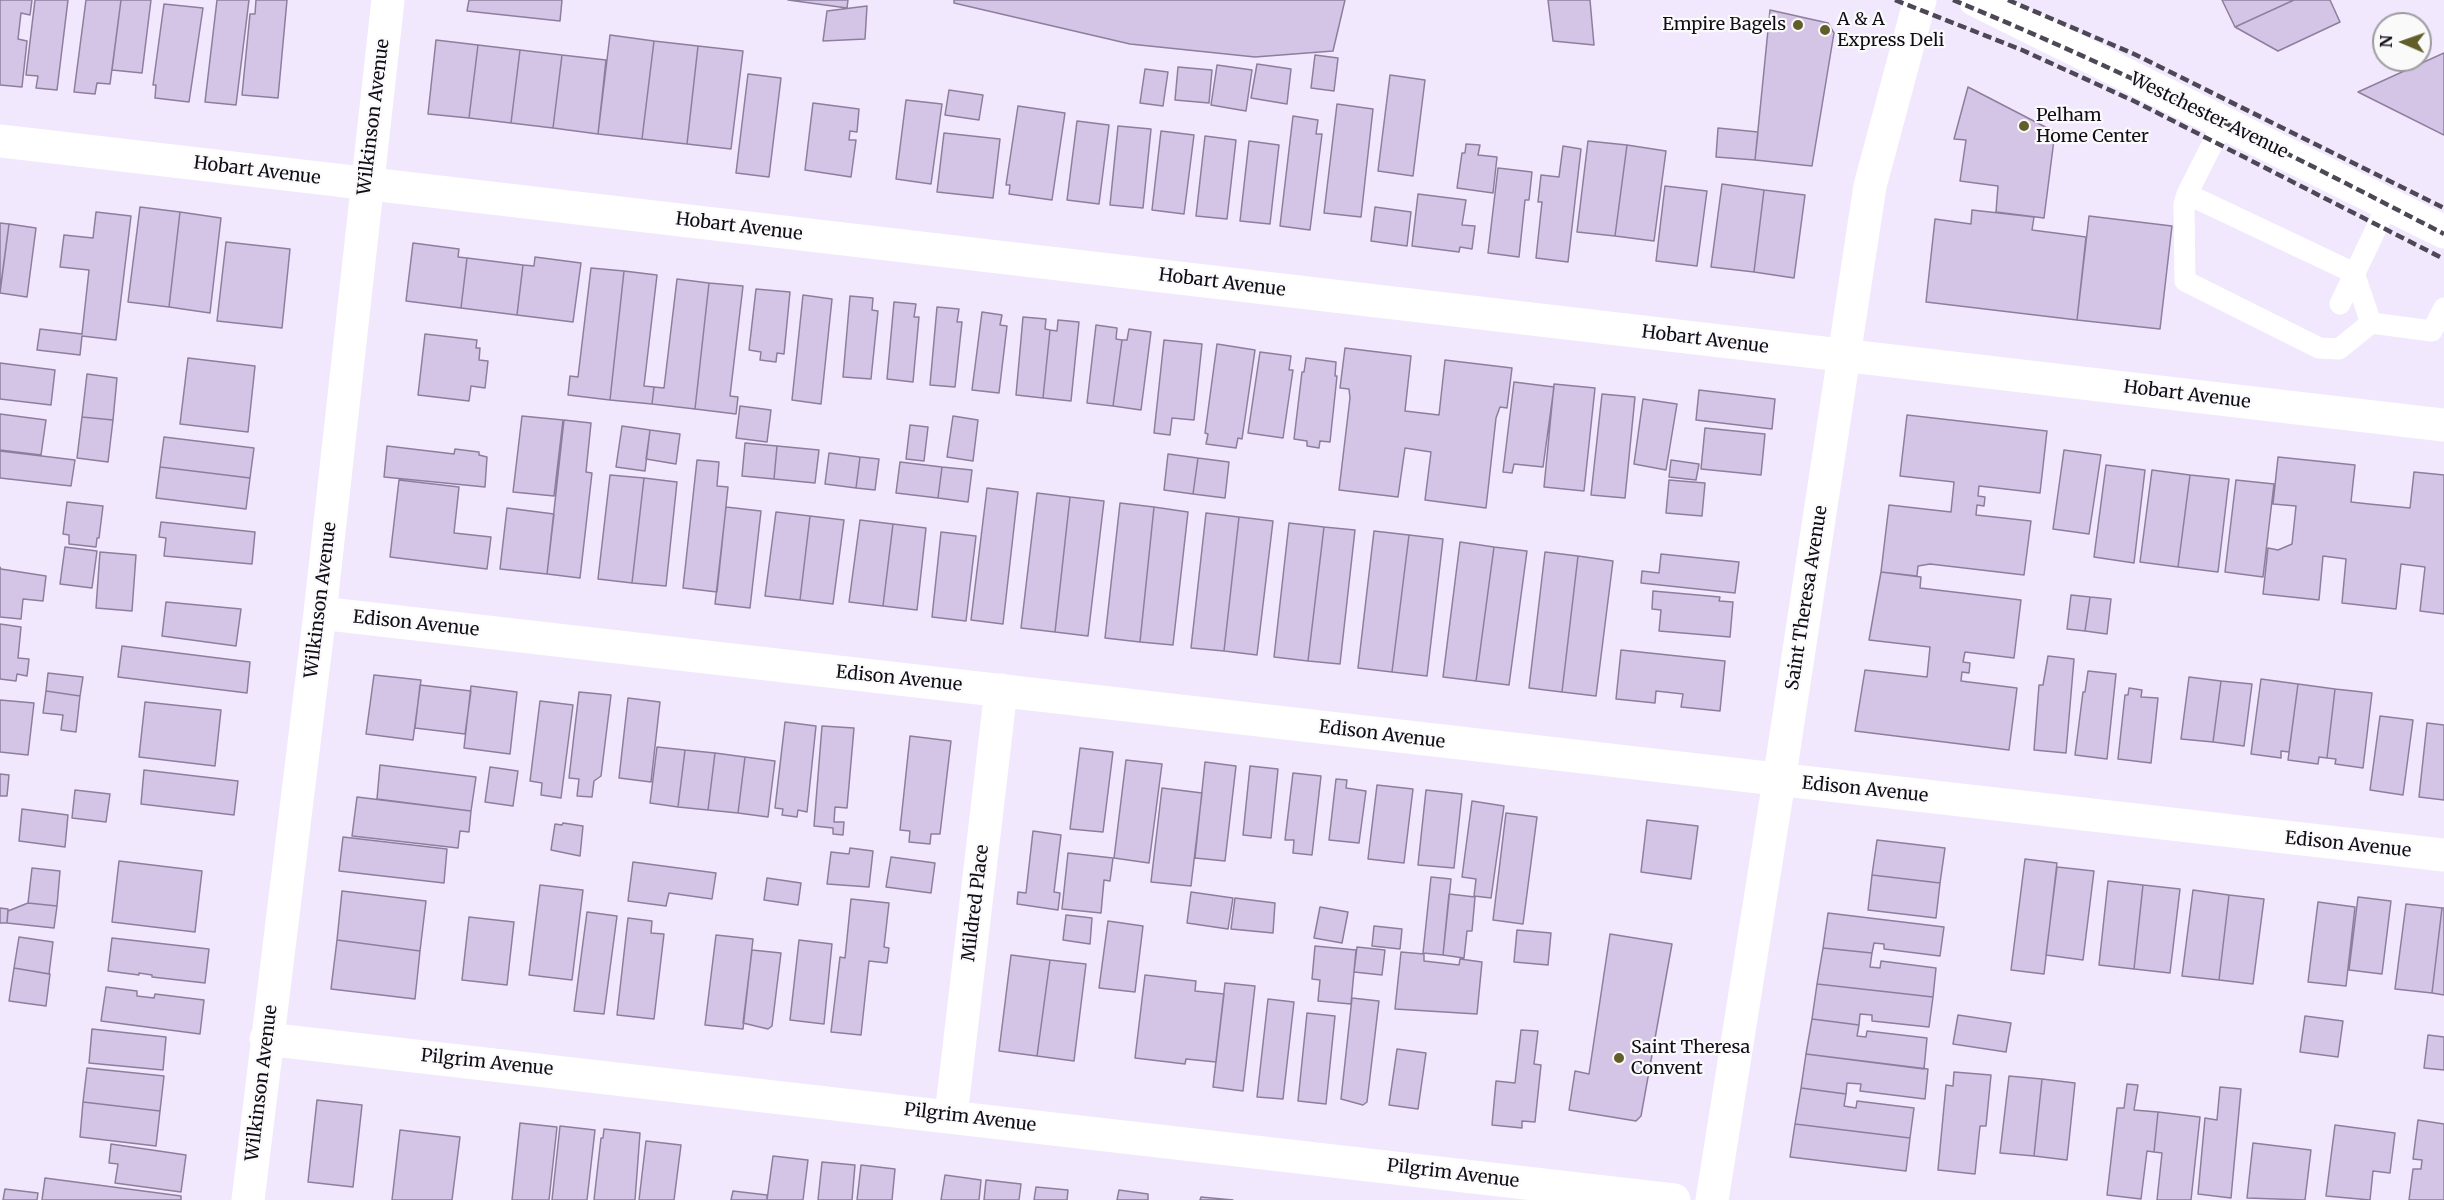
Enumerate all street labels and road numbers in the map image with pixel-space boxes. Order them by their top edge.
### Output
street label: Wilkinson Avenue [354,38,394,196]
street label: Westchester Avenue [2127,68,2291,164]
street label: Hobart Avenue [192,152,322,190]
street label: Hobart Avenue [674,208,804,246]
street label: Hobart Avenue [1157,264,1287,302]
street label: Hobart Avenue [1640,321,1770,359]
street label: Hobart Avenue [2122,376,2252,414]
street label: Saint Theresa Avenue [1782,504,1832,692]
street label: Wilkinson Avenue [301,521,341,679]
street label: Edison Avenue [352,607,480,641]
street label: Edison Avenue [835,662,963,696]
street label: Edison Avenue [1318,717,1446,753]
street label: Edison Avenue [1801,773,1929,807]
street label: Edison Avenue [2284,828,2412,862]
street label: Mildred Place [958,843,994,963]
street label: Wilkinson Avenue [242,1004,282,1162]
street label: Pilgrim Avenue [420,1045,554,1081]
street label: Pilgrim Avenue [903,1099,1037,1137]
street label: Pilgrim Avenue [1386,1155,1520,1193]

